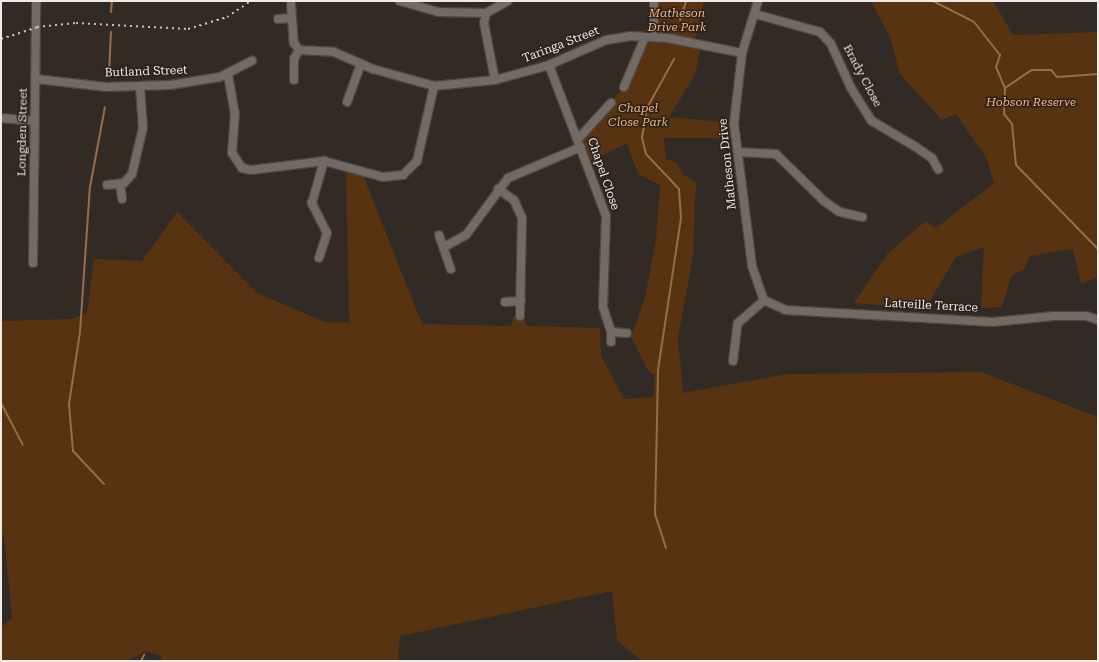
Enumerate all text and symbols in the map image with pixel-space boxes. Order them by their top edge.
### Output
park label: Matheson Drive Park [647,7,707,35]
street label: Taringa Street [521,24,601,66]
street label: Brady Close [839,42,885,110]
street label: Butland Street [104,63,188,81]
street label: Longden Street [15,88,31,176]
park label: Hobson Reserve [986,96,1076,110]
park label: Chapel Close Park [608,102,668,130]
street label: Matheson Drive [716,118,740,210]
street label: Chapel Close [584,136,622,212]
street label: Latreille Terrace [884,296,978,316]

